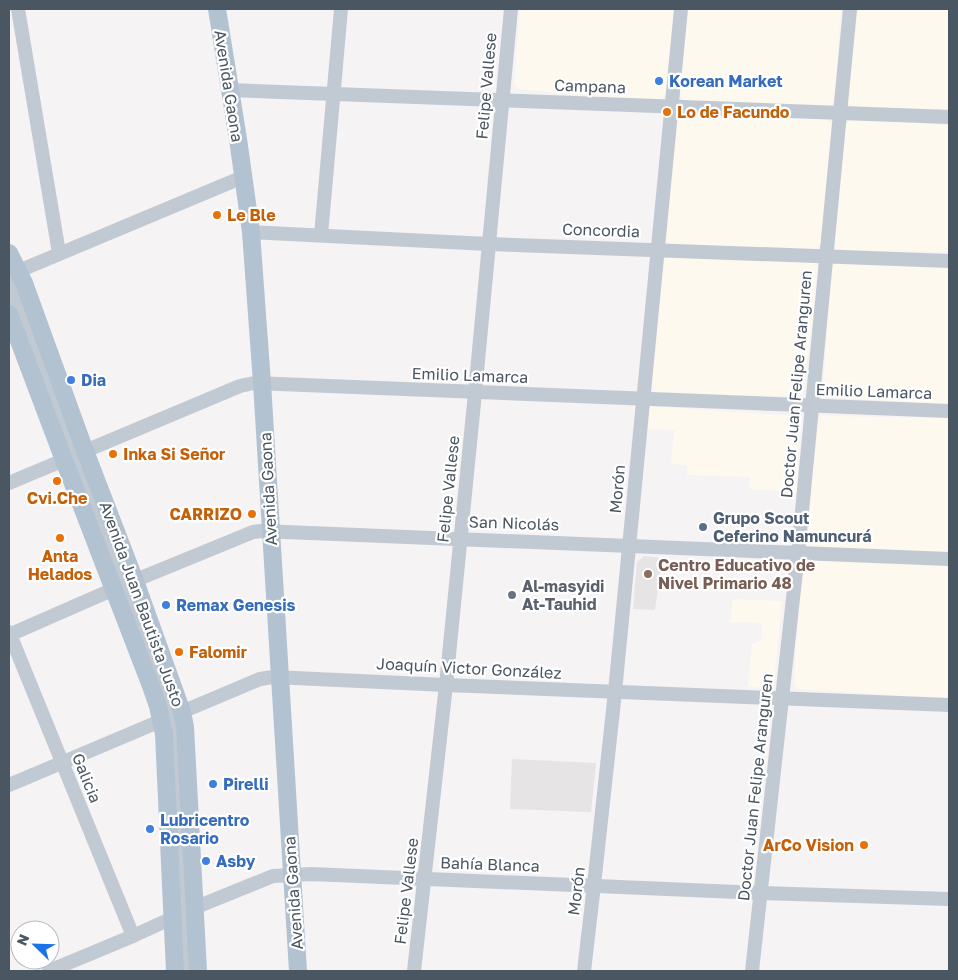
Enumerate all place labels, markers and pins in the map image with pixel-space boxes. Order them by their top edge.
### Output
place label: Korean Market [669,71,783,91]
marker: Korean Market [653,75,665,87]
place label: Lo de Facundo [677,102,790,122]
marker: Lo de Facundo [661,106,673,118]
place label: Le Ble [227,205,276,225]
marker: Le Ble [211,209,223,221]
place label: Dia [81,370,106,390]
marker: Dia [65,374,77,386]
place label: Inka Si Señor [123,444,225,464]
marker: Inka Si Señor [107,448,119,460]
marker: Cvi.Che [51,475,63,487]
place label: Cvi.Che [27,488,87,508]
place label: CARRIZO [170,504,242,524]
marker: CARRIZO [246,508,258,520]
place label: Grupo Scout Ceferino Namuncurá [713,508,871,546]
marker: Grupo Scout Ceferino Namuncurá [697,521,709,533]
marker: Anta Helados [54,532,66,544]
place label: Anta Helados [28,546,92,584]
place label: Centro Educativo de Nivel Primario 48 [658,555,815,593]
marker: Centro Educativo de Nivel Primario 48 [642,568,654,580]
place label: Al-masyidi At-Tauhid [522,576,604,614]
marker: Al-masyidi At-Tauhid [506,589,518,601]
place label: Remax Genesis [176,595,296,615]
marker: Remax Genesis [160,599,172,611]
place label: Falomir [189,642,247,662]
marker: Falomir [173,646,185,658]
place label: Pirelli [223,774,269,794]
marker: Pirelli [207,778,219,790]
place label: Lubricentro Rosario [160,810,250,848]
marker: Lubricentro Rosario [144,823,156,835]
place label: ArCo Vision [763,835,854,855]
marker: ArCo Vision [858,839,870,851]
place label: Asby [216,851,256,871]
marker: Asby [200,855,212,867]

